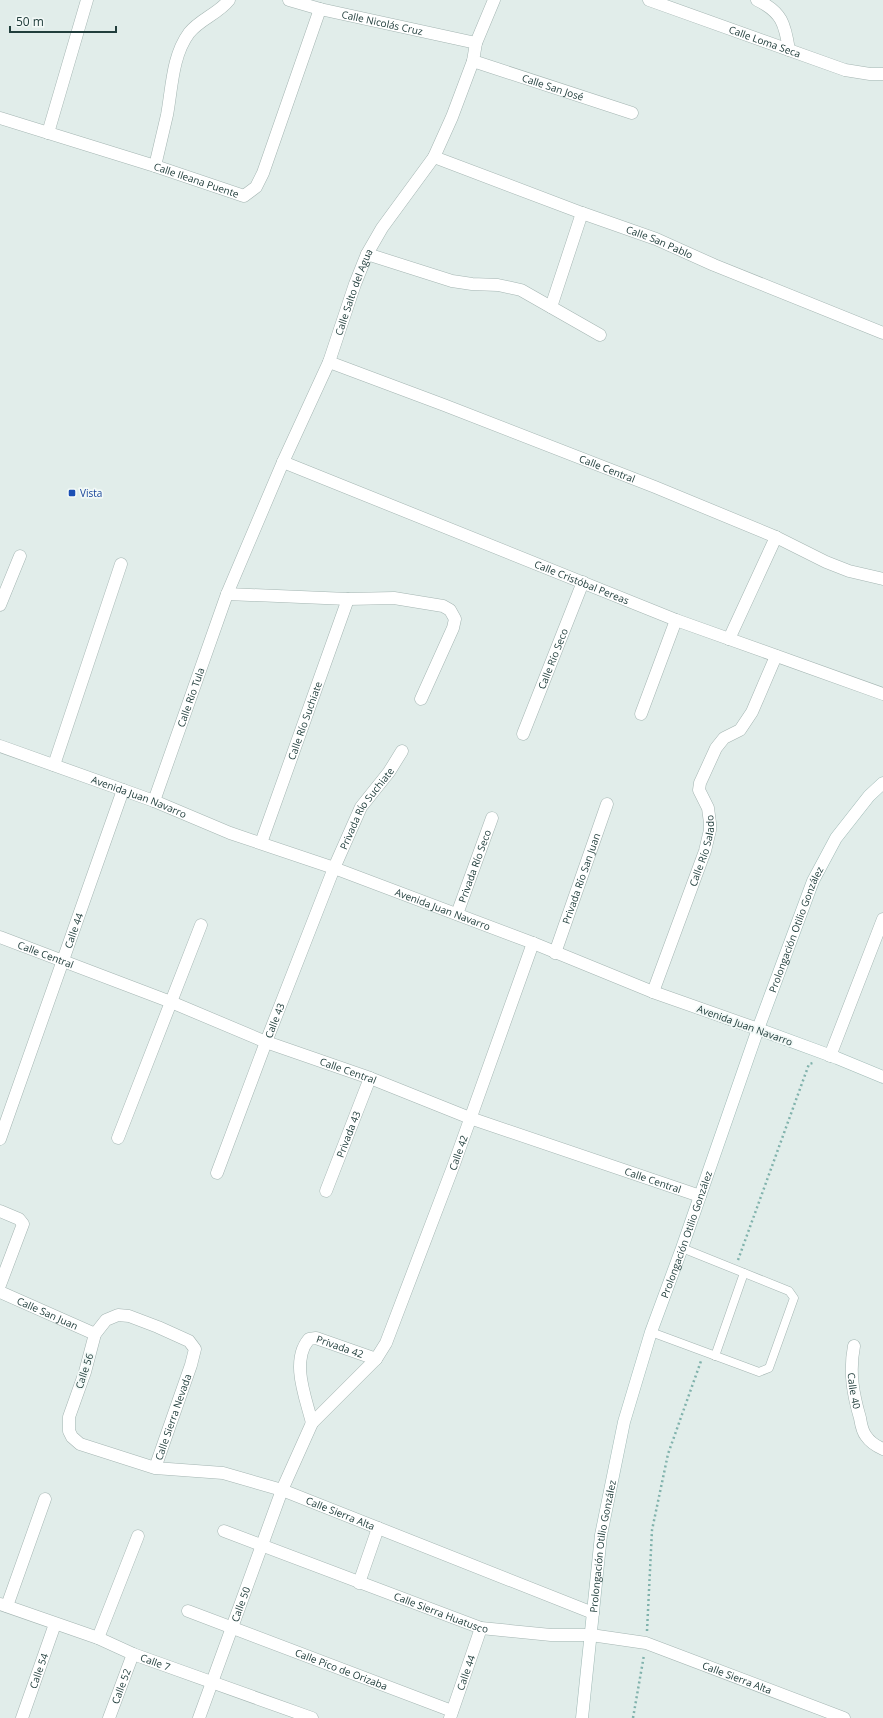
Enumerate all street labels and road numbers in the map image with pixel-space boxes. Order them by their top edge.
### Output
street label: Calle Nicolás Cruz [340,7,424,38]
street label: Calle Loma Seca [727,22,803,61]
street label: Calle San José [520,71,586,104]
street label: Calle Ileana Puente [152,159,241,201]
street label: Calle San Pablo [624,222,695,262]
street label: Calle Salto del Agua [331,246,376,337]
street label: Calle Central [577,451,637,486]
street label: Calle Cristóbal Pereas [532,557,631,608]
street label: Calle Río Seco [534,626,571,691]
street label: Calle Río Tula [174,666,208,729]
street label: Calle Río Suchiate [284,679,325,762]
street label: Privada Río Suchiate [336,764,397,852]
street label: Avenida Juan Navarro [90,772,189,821]
street label: Calle Río Salado [686,814,717,888]
street label: Privada Río Seco [455,828,494,905]
street label: Privada Río San Juan [559,831,603,926]
street label: Prolongación Otilio González [765,864,827,995]
street label: Avenida Juan Navarro [393,885,492,933]
street label: Calle 44 [61,911,86,950]
street label: Calle Central [16,937,76,971]
street label: Calle 43 [261,1001,288,1040]
street label: Avenida Juan Navarro [695,1001,795,1049]
street label: Calle Central [318,1054,379,1087]
street label: Privada 43 [333,1109,364,1159]
street label: Calle 42 [445,1133,471,1172]
street label: Calle Central [623,1164,683,1196]
street label: Prolongación Otilio González [657,1169,715,1300]
street label: Calle San Juan [15,1293,80,1333]
street label: Privada 42 [315,1332,366,1361]
street label: Calle 56 [72,1351,96,1391]
street label: Calle Sierra Nevada [151,1372,194,1462]
street label: Calle 40 [845,1372,864,1411]
street label: Prolongación Otilio González [586,1478,619,1613]
street label: Calle Sierra Alta [304,1493,377,1533]
street label: Calle 50 [228,1584,253,1624]
street label: Calle Sierra Huatusco [392,1589,489,1636]
street label: Calle Pico de Orizaba [293,1645,390,1693]
street label: Calle 7 [138,1650,173,1674]
street label: Calle 54 [26,1651,51,1690]
street label: Calle 44 [453,1653,478,1692]
street label: Calle Sierra Alta [700,1658,774,1697]
street label: Calle 52 [108,1666,134,1706]

